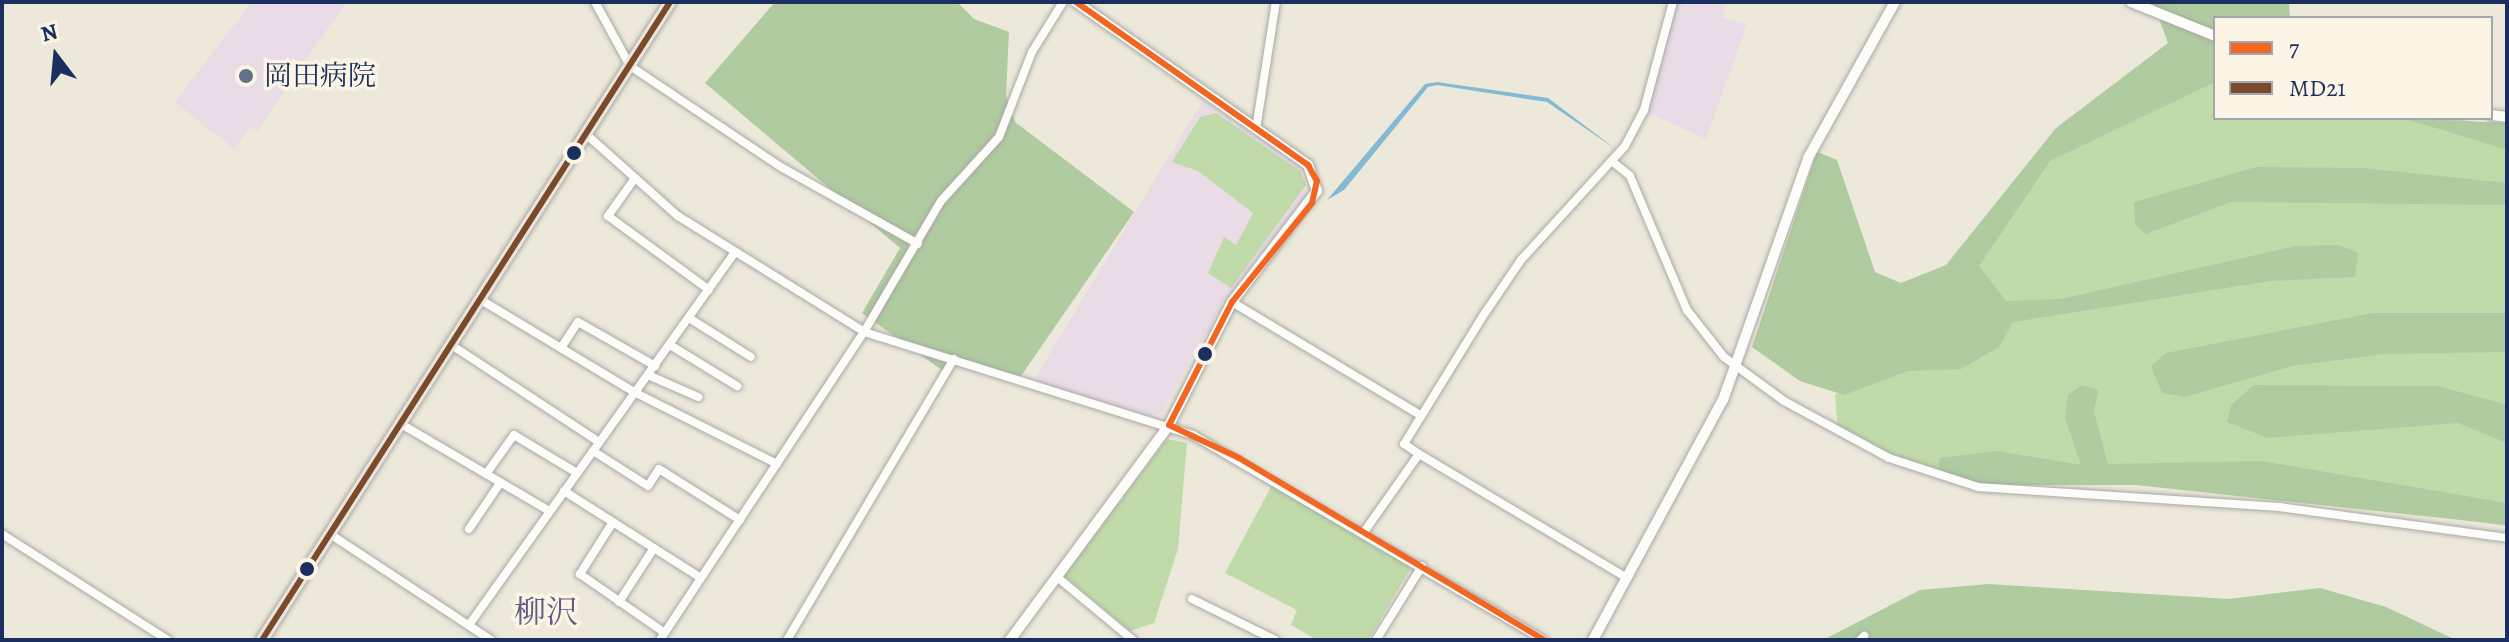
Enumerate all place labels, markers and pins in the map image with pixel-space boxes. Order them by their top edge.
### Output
place label: 岡田病院 [264,59,376,93]
marker: 岡田病院 [235,65,257,87]
unlabelled marker [566,145,582,161]
unlabelled marker [1197,346,1213,362]
unlabelled marker [299,561,315,577]

